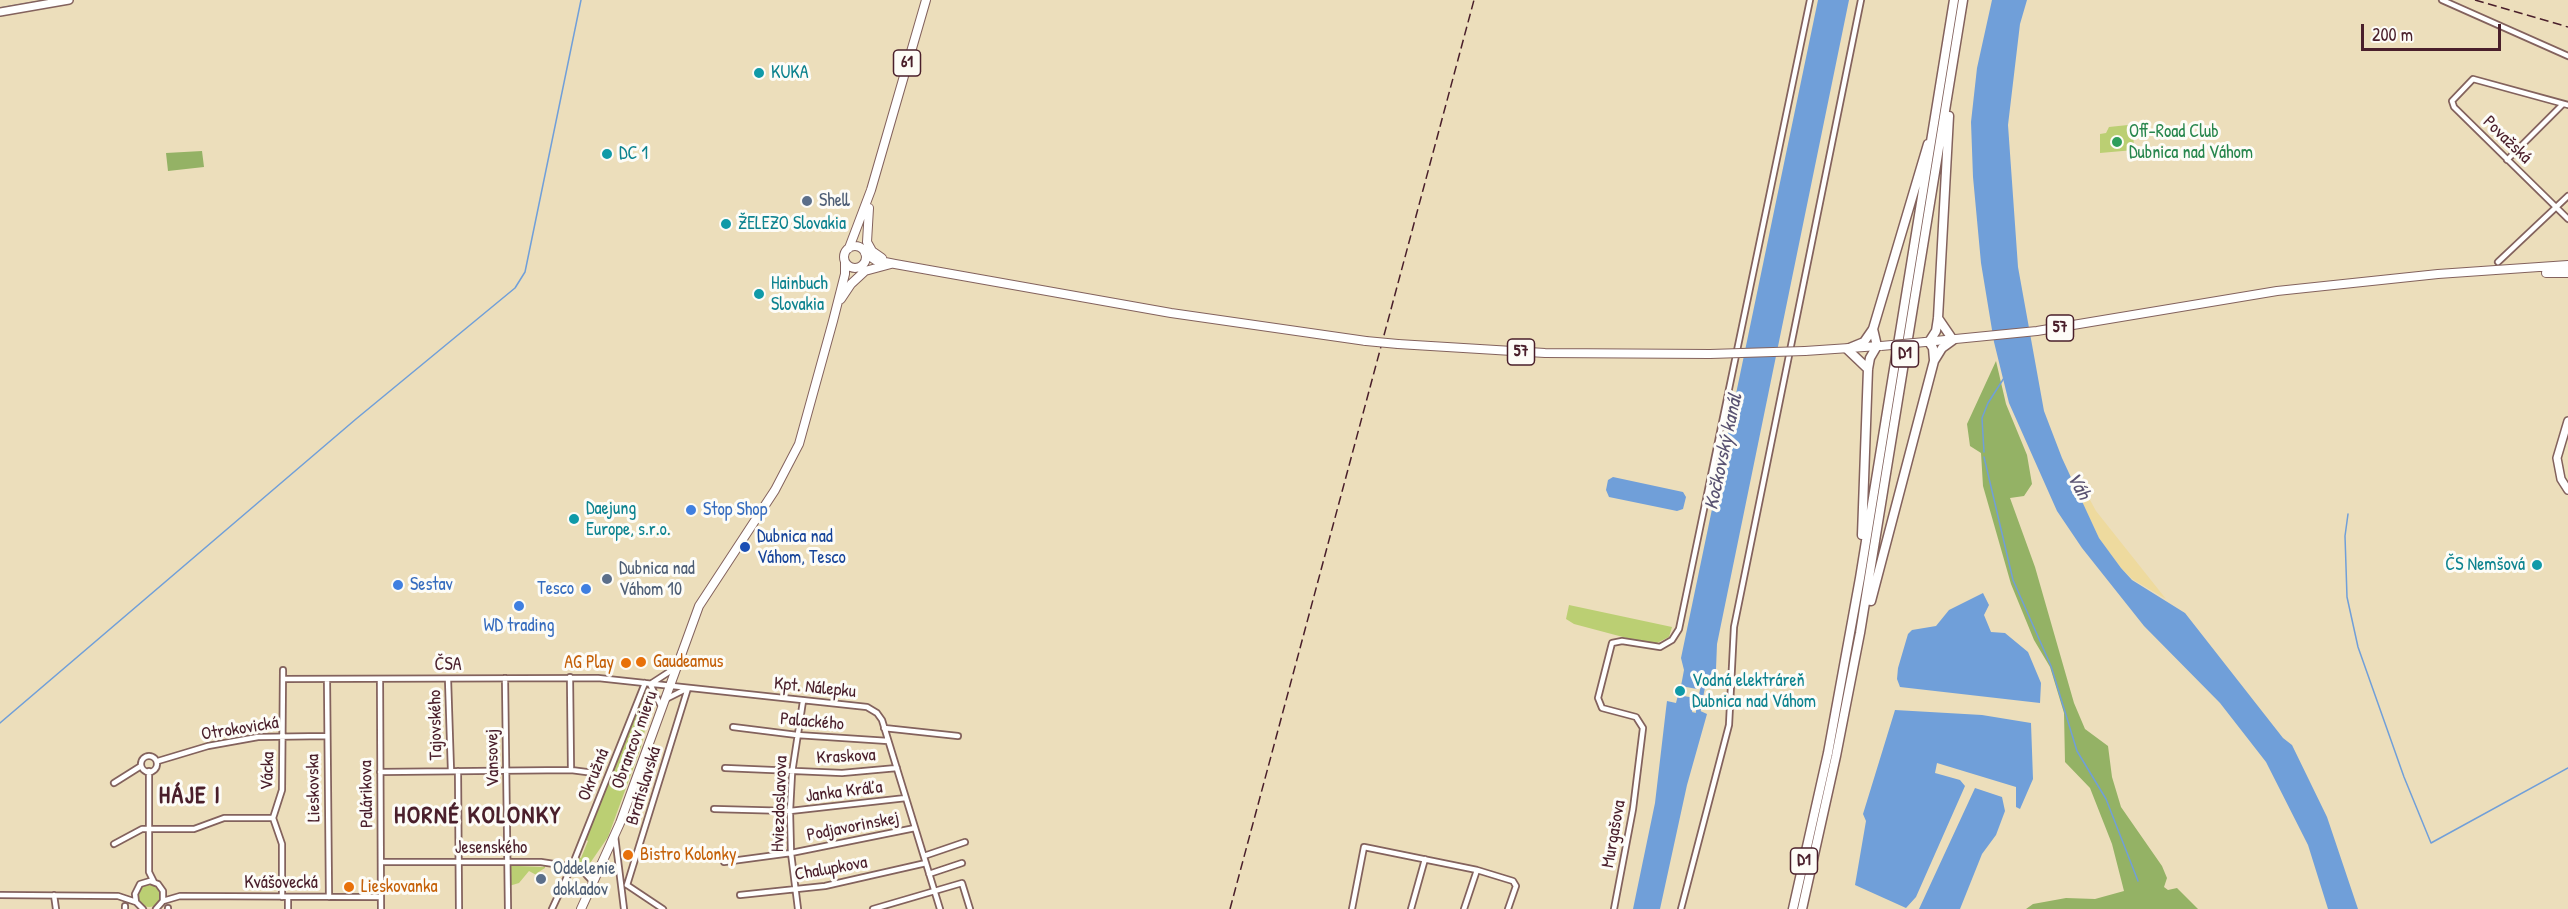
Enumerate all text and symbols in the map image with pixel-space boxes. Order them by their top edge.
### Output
scale bar [2364,12,2504,50]
text: 200 m [2372,22,2413,47]
road number: 61 [894,50,920,76]
place label: KUKA [771,62,809,84]
marker: KUKA [752,66,766,80]
street label: Považská [2478,112,2536,168]
place label: Off-Road Club Dubnica nad Váhom [2129,121,2253,164]
marker: Off-Road Club Dubnica nad Váhom [2110,135,2124,149]
place label: DC 1 [619,143,648,165]
marker: DC 1 [600,147,614,161]
place label: Shell [819,190,850,212]
marker: Shell [800,194,814,208]
place label: ŽELEZO Slovakia [738,213,846,235]
marker: ŽELEZO Slovakia [719,217,733,231]
place label: Hainbuch Slovakia [771,273,828,316]
marker: Hainbuch Slovakia [752,287,766,301]
road number: 57 [2046,315,2074,341]
road number: 57 [1508,339,1534,365]
road number: D1 [1892,341,1918,367]
water label: Kočkovský kanál [1700,392,1748,512]
water label: Váh [2061,468,2095,504]
place label: Daejung Europe, s.r.o. [586,498,671,540]
place label: Stop Shop [703,499,767,521]
marker: Stop Shop [684,503,698,517]
marker: Daejung Europe, s.r.o. [567,512,581,526]
place label: Dubnica nad Váhom, Tesco [757,526,846,568]
marker: Dubnica nad Váhom, Tesco [738,540,752,554]
place label: ČS Nemšová [2445,554,2525,576]
place label: Dubnica nad Váhom 10 [619,558,695,600]
marker: ČS Nemšová [2530,558,2544,572]
marker: Dubnica nad Váhom 10 [600,572,614,586]
place label: Sestav [410,574,453,596]
marker: Sestav [391,578,405,592]
place label: Tesco [537,578,574,600]
marker: Tesco [579,582,593,596]
marker: WD trading [512,599,526,613]
place label: WD trading [483,615,555,637]
place label: Gaudeamus [653,651,724,673]
place label: AG Play [564,652,614,674]
street label: ČSA [435,654,461,676]
marker: Gaudeamus [634,655,648,669]
marker: AG Play [619,656,633,670]
place label: Vodná elektráreň Dubnica nad Váhom [1692,670,1816,712]
street label: Kpt. Nálepku [773,673,857,703]
marker: Vodná elektráreň Dubnica nad Váhom [1673,684,1687,698]
street label: Obrancov mieru [607,688,663,792]
street label: Tajovského [425,690,447,760]
street label: Palackého [779,708,845,736]
street label: Otrokovická [200,712,280,746]
street label: Vansovej [482,729,504,787]
street label: Bratislavská [622,744,666,828]
street label: Kraskova [816,745,876,769]
street label: Okružná [574,746,614,804]
street label: Vácka [257,751,279,791]
street label: Lieskovska [303,754,325,822]
street label: Hviezdoslavova [768,756,792,852]
street label: Palárikova [356,760,378,828]
street label: Janka Kráľa [804,777,884,807]
district label: HÁJE I [159,783,221,811]
street label: Murgašova [1597,798,1631,870]
district label: HORNÉ KOLONKY [394,803,562,831]
street label: Podjavorinskej [805,807,901,847]
street label: Jesenského [455,837,527,859]
place label: Bistro Kolonky [640,844,737,866]
marker: Bistro Kolonky [621,848,635,862]
road number: D1 [1790,848,1818,874]
street label: Chalupkova [793,852,869,886]
place label: Oddelenie dokladov [553,858,615,900]
street label: Kvášovecká [244,872,318,894]
marker: Oddelenie dokladov [534,872,548,886]
place label: Lieskovanka [361,876,437,898]
marker: Lieskovanka [342,880,356,894]

